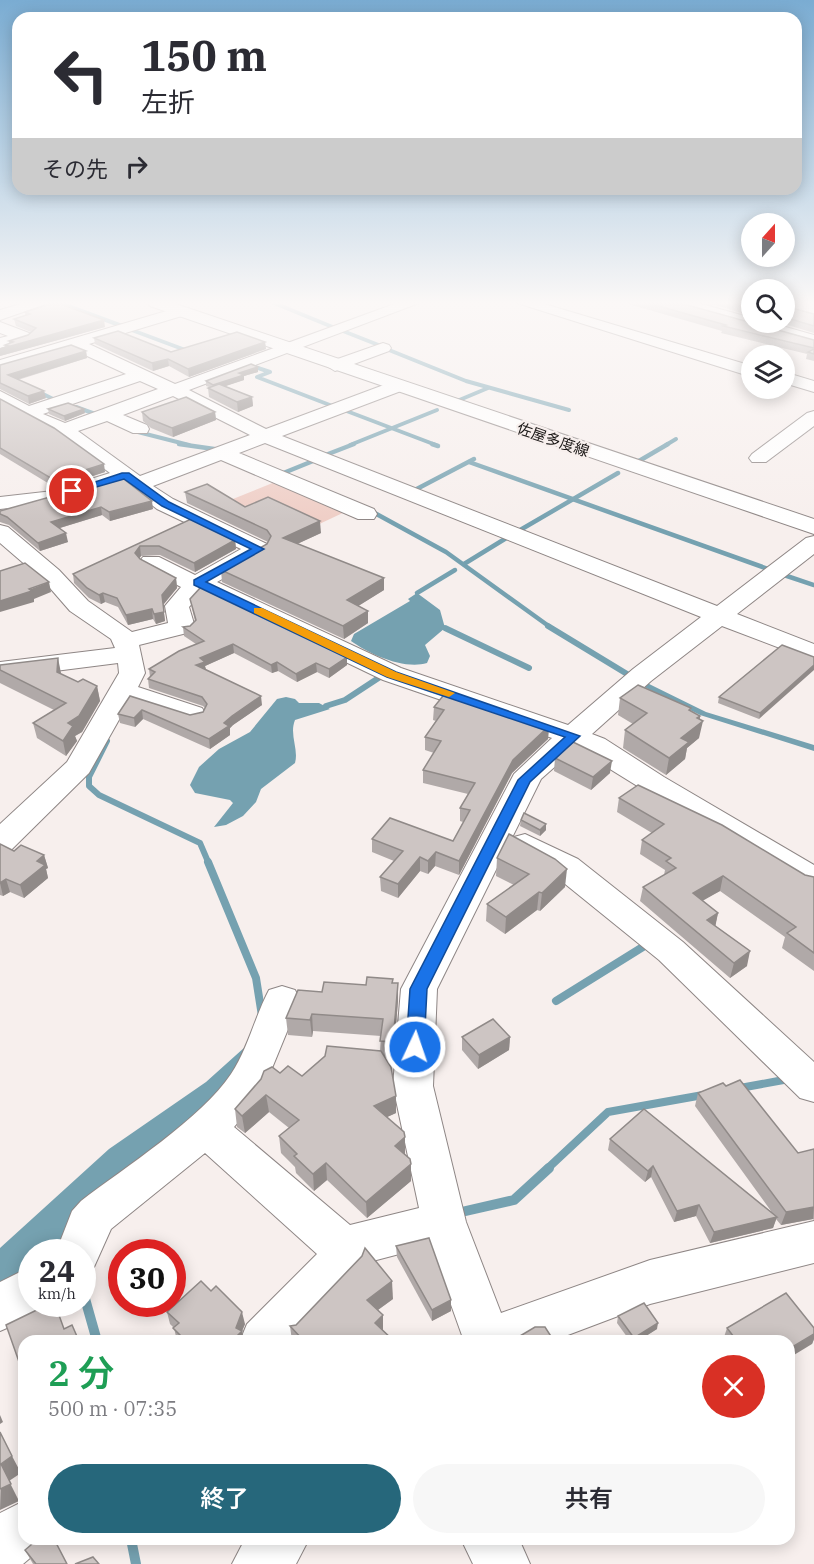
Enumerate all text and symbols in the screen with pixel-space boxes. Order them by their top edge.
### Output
text: 150 m [141,28,267,83]
icon: left [42,36,120,114]
text: 左折 [141,84,195,119]
icon: right [120,150,153,183]
text: その先 [42,154,108,183]
north arrow [741,213,795,267]
map controls [741,213,795,399]
button: search [741,279,795,333]
button: layers [741,345,795,399]
street label: 佐屋多度線 [515,418,592,461]
pin [46,465,97,516]
icon: arrive [55,474,88,507]
position arrow [383,1015,447,1079]
speed limit sign: 30 [108,1239,186,1317]
text: 24 [39,1251,75,1290]
text: km/h [38,1284,76,1303]
text: 2 分 [48,1349,114,1396]
button: close [702,1355,765,1418]
text: 500 m · 07:35 [48,1395,177,1422]
button: 終了 [48,1464,401,1533]
button: 共有 [413,1464,765,1533]

